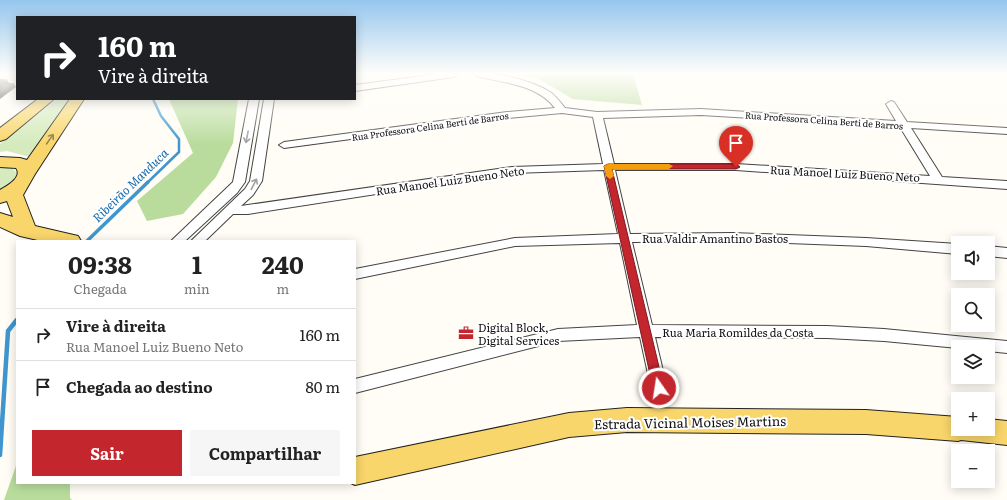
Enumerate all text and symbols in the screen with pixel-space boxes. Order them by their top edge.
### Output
text: 160 m [98,24,177,66]
icon: right [32,32,84,84]
text: Vire à direita [98,62,209,89]
street label: Rua Professora Celina Berti de Barros [745,107,903,133]
street label: Rua Professora Celina Berti de Barros [351,108,509,144]
pin [719,126,753,167]
one-way arrow [243,130,251,143]
icon: arrive [725,132,747,154]
one-way arrow [46,134,54,145]
water label: Ribeirão Manduca [88,144,172,226]
street label: Rua Manoel Luiz Bueno Neto [770,161,920,185]
street label: Rua Manoel Luiz Bueno Neto [375,162,525,198]
one-way arrow [251,178,258,190]
street label: Rua Valdir Amantino Bastos [642,230,788,246]
map controls [951,236,995,488]
button: sound [951,236,995,280]
text: 09:38 [68,246,132,281]
text: 1 [192,246,202,281]
text: 240 [262,246,304,281]
text: Chegada [73,279,127,298]
text: min [184,279,210,298]
text: m [277,279,289,298]
button: search [951,288,995,332]
text: Vire à direita [66,314,166,337]
place label: Digital Block, Digital Services [478,319,559,348]
text: 160 m [300,323,340,346]
icon: right [32,324,54,346]
office icon: Digital Block, Digital Services [457,324,475,342]
street label: Rua Maria Romildes da Costa [662,324,814,340]
text: Rua Manoel Luiz Bueno Neto [66,337,243,356]
button: layers [951,340,995,384]
position arrow [638,367,680,409]
text: Chegada ao destino [66,375,213,398]
text: 80 m [306,375,340,398]
icon: arrive [32,376,54,398]
button: + [951,392,995,436]
street label: Estrada Vicinal Moises Martins [594,411,786,433]
button: Sair [32,430,182,476]
button: Compartilhar [190,430,340,476]
button: − [951,444,995,488]

